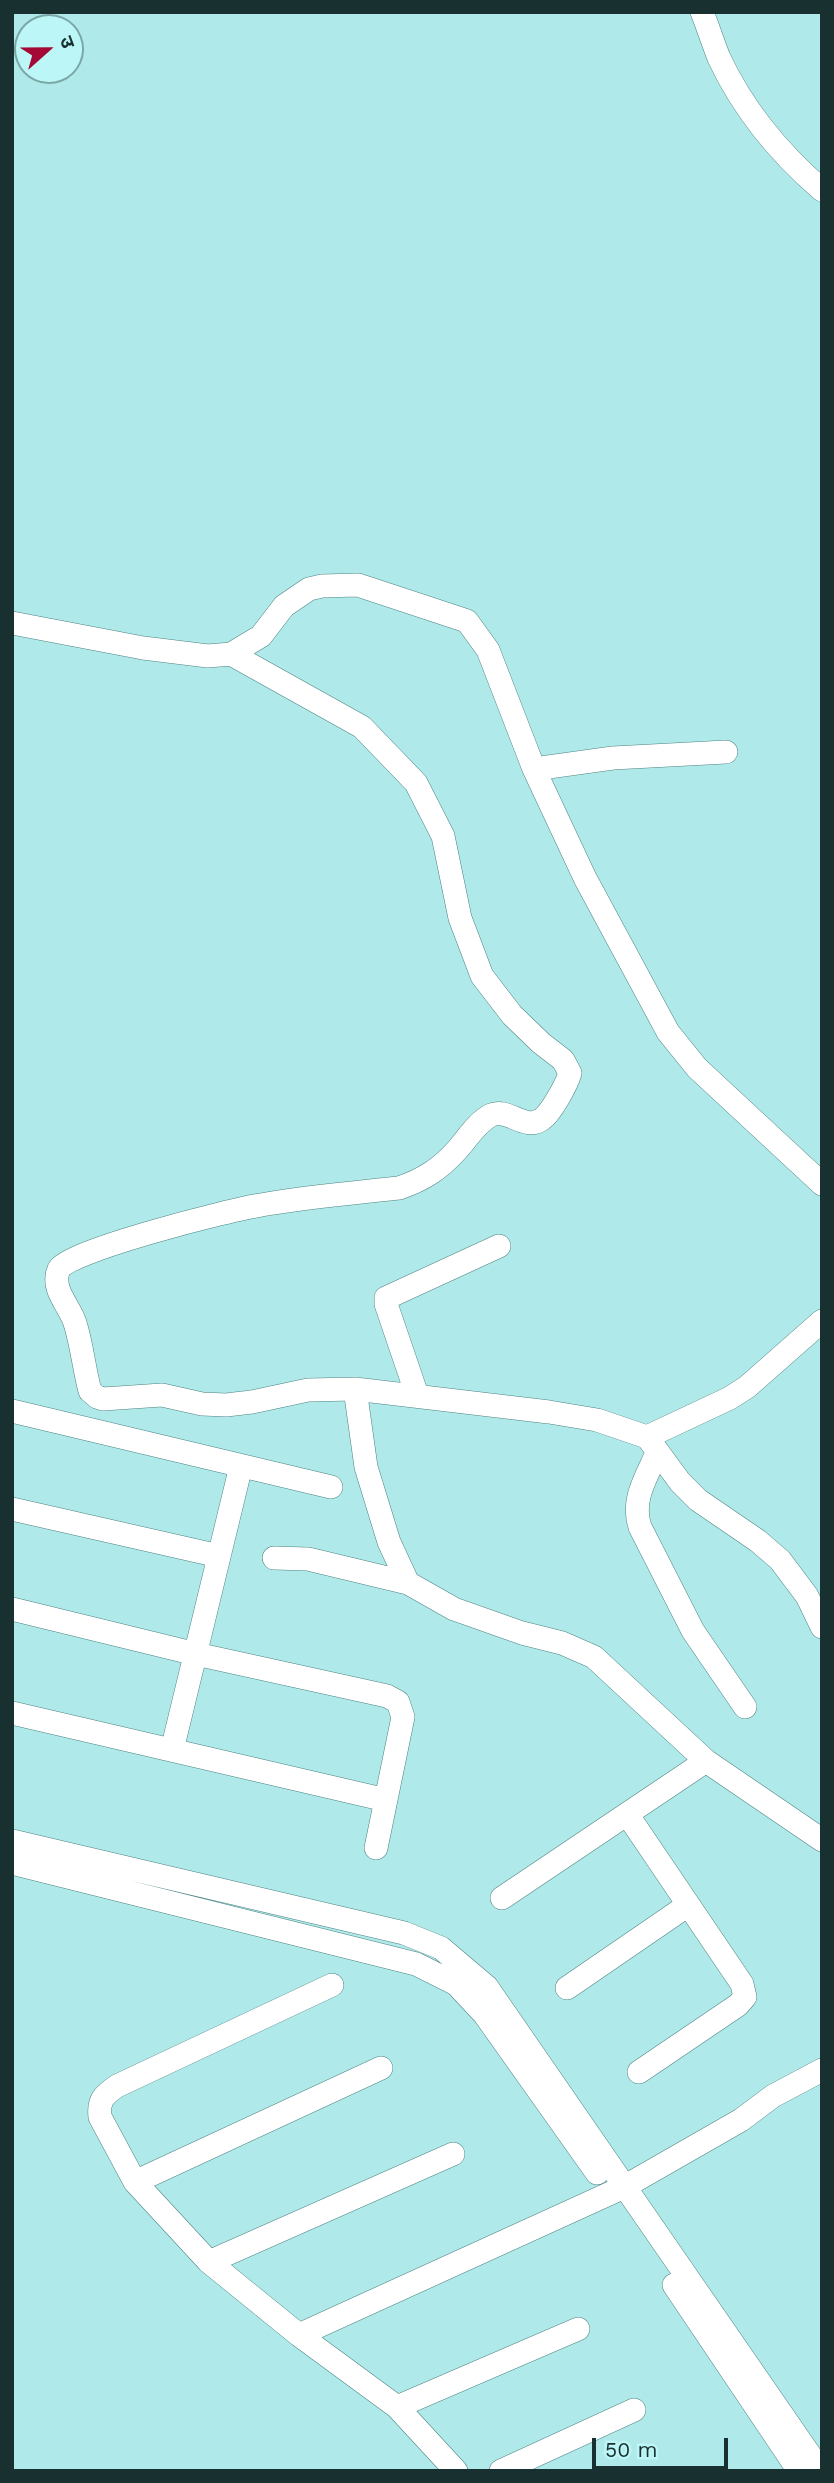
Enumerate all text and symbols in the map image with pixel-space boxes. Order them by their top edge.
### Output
north arrow [14,14,84,84]
text: उ [54,33,80,51]
scale bar [596,2424,732,2468]
text: 50 m [605,2437,657,2462]

